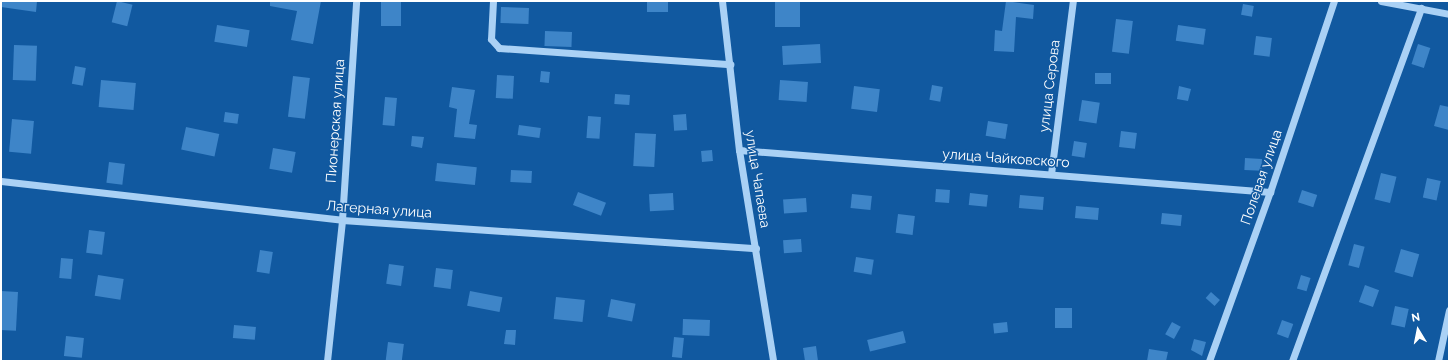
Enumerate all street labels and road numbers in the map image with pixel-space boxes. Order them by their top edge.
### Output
street label: улица Серова [1035,39,1063,133]
street label: Пионерская улица [322,58,348,184]
street label: Полевая улица [1237,127,1285,227]
street label: улица Чапаева [742,129,774,229]
street label: улица Чайковского [942,145,1070,171]
street label: Лагерная улица [325,197,433,221]

